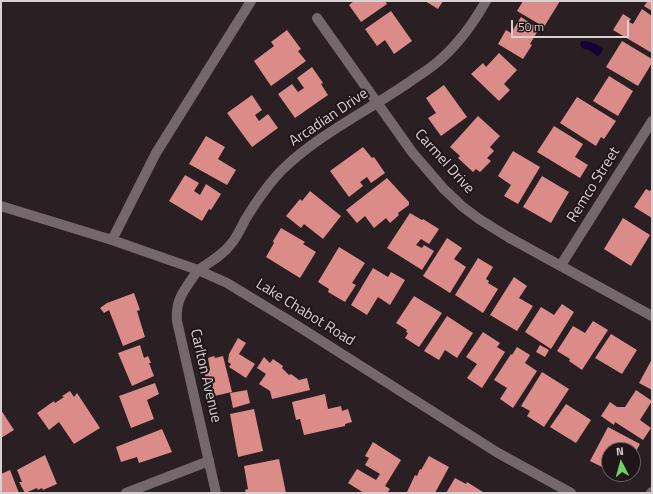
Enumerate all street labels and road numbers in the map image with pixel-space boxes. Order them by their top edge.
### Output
street label: Arcadian Drive [286,85,372,151]
street label: Carmel Drive [410,126,478,198]
street label: Remco Street [564,144,624,226]
street label: Lake Chabot Road [252,275,358,351]
street label: Carlton Avenue [185,327,225,425]

